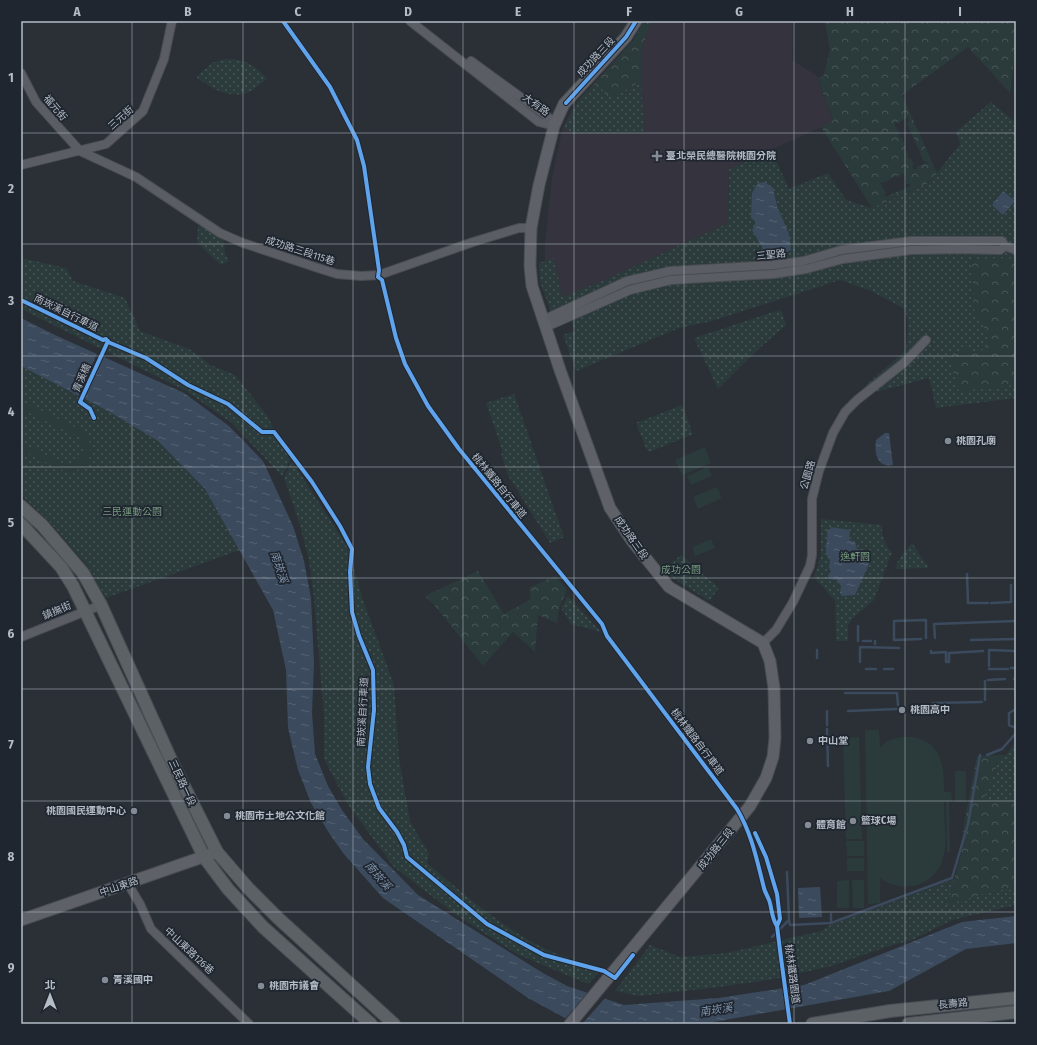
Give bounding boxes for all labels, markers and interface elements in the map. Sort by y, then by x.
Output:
text: A [72,4,81,19]
text: B [184,4,192,19]
text: C [295,4,302,19]
text: D [404,4,412,19]
text: E [515,4,521,19]
text: F [626,4,632,19]
text: G [735,4,743,19]
text: H [846,4,854,19]
text: I [958,4,962,19]
street label: 成功路三段 [575,35,617,79]
text: 1 [8,70,14,85]
street label: 大有路 [520,91,552,119]
street label: 福元街 [41,93,69,123]
street label: 三元街 [106,104,136,132]
marker: 臺北榮民總醫院桃園分院 [651,150,663,162]
place label: 臺北榮民總醫院桃園分院 [666,150,776,162]
text: 2 [7,181,14,196]
street label: 成功路三段115巷 [264,234,336,268]
street label: 三聖路 [755,247,787,263]
street label: 南崁溪自行車道 [32,292,100,334]
text: 3 [7,293,14,308]
street label: 青溪橋 [70,362,94,394]
text: 4 [8,404,15,419]
place label: 桃園孔廟 [956,435,996,447]
marker: 桃園孔廟 [943,436,953,446]
street label: 桃林鐵路自行車道 [469,451,529,521]
street label: 公園路 [798,459,818,491]
park label: 三民運動公園 [102,506,162,518]
street label: 成功路三段 [612,514,650,562]
text: 5 [8,515,14,530]
water label: 南崁溪 [268,549,291,587]
park label: 逸軒園 [840,551,870,563]
park label: 成功公園 [661,564,701,576]
street label: 鎮撫街 [41,600,73,622]
text: 6 [8,626,15,641]
street label: 南崁溪自行車道 [355,677,371,747]
place label: 桃園高中 [910,704,950,716]
marker: 桃園高中 [897,705,907,715]
street label: 桃林鐵路自行車道 [668,706,726,778]
place label: 中山堂 [818,735,848,747]
marker: 中山堂 [805,736,815,746]
text: 7 [8,737,14,752]
street label: 三民路一段 [166,758,198,808]
place label: 桃園國民運動中心 [46,805,126,817]
marker: 桃園國民運動中心 [129,806,139,816]
place label: 桃園市土地公文化館 [235,810,325,822]
marker: 桃園市土地公文化館 [222,811,232,821]
place label: 籃球C場 [861,815,896,827]
marker: 籃球C場 [848,816,858,826]
place label: 體育館 [816,819,846,831]
marker: 體育館 [803,820,813,830]
street label: 成功路三段 [696,826,736,872]
text: 8 [8,849,15,864]
water label: 南崁溪 [362,859,395,894]
street label: 中山東路 [98,875,140,899]
street label: 中山東路126巷 [162,925,216,977]
street label: 桃林鐵路園道 [782,943,802,1005]
text: 9 [8,960,15,975]
place label: 青溪國中 [113,974,153,986]
north arrow [30,975,70,1015]
marker: 青溪國中 [100,975,110,985]
text: 北 [45,979,56,992]
place label: 桃園市議會 [269,980,320,992]
marker: 桃園市議會 [256,981,266,991]
street label: 長壽路 [937,996,969,1012]
water label: 南崁溪 [699,1001,735,1019]

